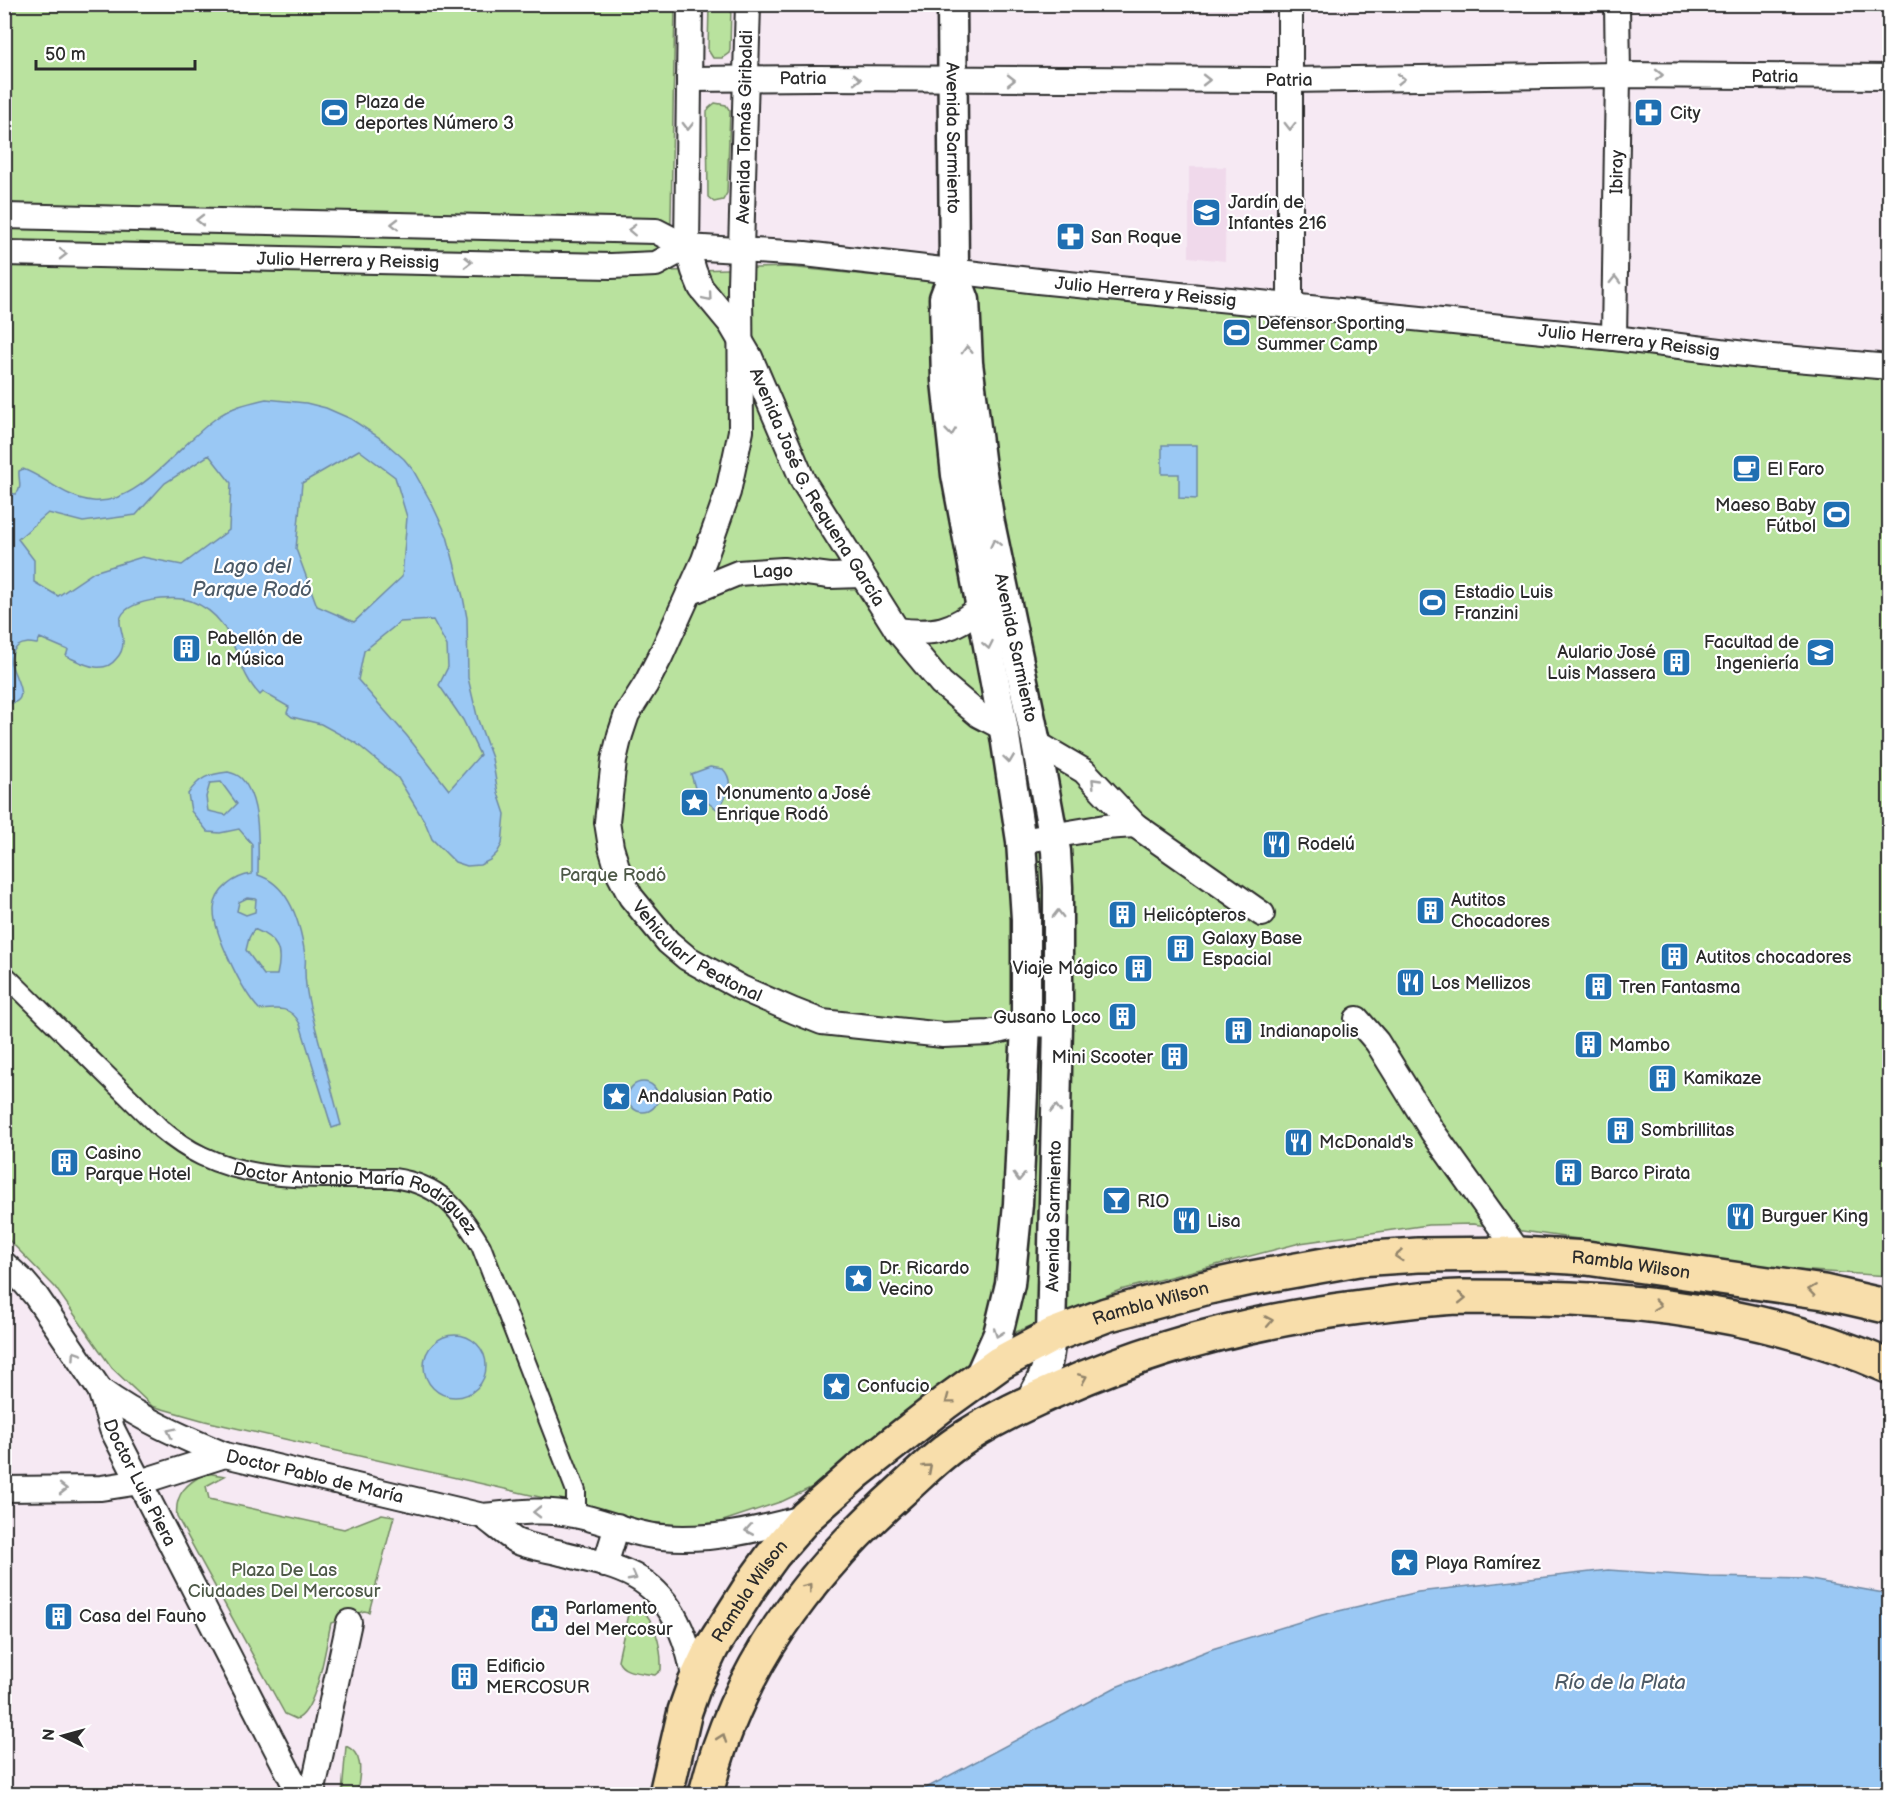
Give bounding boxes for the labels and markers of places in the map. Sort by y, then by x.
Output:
place label: Plaza de deportes Número 3 [355,92,514,134]
sports icon: Plaza de deportes Número 3 [318,96,350,128]
pharmacy icon: City [1633,97,1665,129]
place label: City [1670,103,1702,124]
place label: Jardín de Infantes 216 [1228,192,1327,234]
school or university icon: Jardín de Infantes 216 [1191,196,1223,228]
pharmacy icon: San Roque [1054,221,1086,253]
place label: San Roque [1091,227,1182,248]
place label: Defensor Sporting Summer Camp [1257,313,1405,355]
sports icon: Defensor Sporting Summer Camp [1220,317,1252,349]
cafe icon: El Faro [1730,453,1762,485]
place label: El Faro [1767,459,1824,480]
place label: Maeso Baby Fútbol [1715,495,1817,537]
sports icon: Maeso Baby Fútbol [1821,499,1853,531]
place label: Estadio Luis Franzini [1454,582,1553,624]
sports icon: Estadio Luis Franzini [1417,586,1449,618]
place label: Pabellón de la Música [207,628,303,670]
building icon: Pabellón de la Música [170,632,202,664]
place label: Facultad de Ingeniería [1704,632,1799,674]
school or university icon: Facultad de Ingeniería [1804,636,1836,668]
place label: Aulario José Luis Massera [1547,642,1656,684]
building icon: Aulario José Luis Massera [1661,646,1693,678]
place label: Monumento a José Enrique Rodó [716,783,871,825]
place icon: Monumento a José Enrique Rodó [679,787,711,819]
restaurant icon: Rodelú [1260,828,1292,860]
place label: Rodelú [1297,834,1355,855]
place label: Autitos Chocadores [1451,890,1550,932]
building icon: Autitos Chocadores [1414,894,1446,926]
building icon: Helicópteros [1106,899,1138,931]
place label: Helicópteros [1143,905,1246,926]
place label: Galaxy Base Espacial [1202,928,1303,970]
building icon: Galaxy Base Espacial [1165,932,1197,964]
building icon: Autitos chocadores [1659,941,1691,973]
place label: Autitos chocadores [1696,947,1851,968]
building icon: Viaje Mágico [1123,952,1155,984]
place label: Viaje Mágico [1013,958,1118,979]
restaurant icon: Los Mellizos [1394,967,1426,999]
building icon: Tren Fantasma [1582,971,1614,1003]
place label: Los Mellizos [1431,973,1531,994]
place label: Tren Fantasma [1619,977,1740,998]
building icon: Gusano Loco [1106,1001,1138,1033]
place label: Gusano Loco [993,1007,1101,1028]
building icon: Indianapolis [1223,1015,1255,1047]
place label: Indianapolis [1260,1021,1359,1042]
building icon: Mambo [1572,1029,1604,1061]
place label: Mambo [1609,1035,1670,1056]
building icon: Mini Scooter [1158,1041,1190,1073]
place label: Mini Scooter [1052,1047,1153,1068]
building icon: Kamikaze [1646,1062,1678,1094]
place label: Kamikaze [1683,1068,1762,1089]
place icon: Andalusian Patio [601,1080,633,1112]
place label: Andalusian Patio [638,1086,773,1107]
building icon: Sombrillitas [1604,1114,1636,1146]
place label: Sombrillitas [1641,1120,1734,1141]
restaurant icon: McDonald's [1282,1126,1314,1158]
place label: McDonald's [1319,1132,1414,1153]
place label: Casino Parque Hotel [85,1143,191,1185]
building icon: Casino Parque Hotel [48,1147,80,1179]
building icon: Barco Pirata [1553,1157,1585,1189]
place label: Barco Pirata [1590,1163,1690,1184]
bar icon: RIO [1100,1185,1132,1217]
place label: RIO [1137,1191,1169,1212]
restaurant icon: Burguer King [1724,1200,1756,1232]
restaurant icon: Lisa [1170,1205,1202,1237]
place label: Burguer King [1761,1206,1868,1227]
place label: Lisa [1207,1211,1241,1232]
place label: Dr. Ricardo Vecino [879,1258,969,1300]
place icon: Dr. Ricardo Vecino [842,1262,874,1294]
place icon: Confucio [820,1370,852,1402]
place label: Confucio [857,1376,930,1397]
place icon: Playa Ramírez [1388,1547,1420,1579]
place label: Playa Ramírez [1425,1553,1541,1574]
place label: Parlamento del Mercosur [565,1598,673,1640]
building icon: Casa del Fauno [42,1600,74,1632]
public building icon: Parlamento del Mercosur [528,1602,560,1634]
place label: Casa del Fauno [79,1606,207,1627]
place label: Edificio MERCOSUR [486,1656,590,1698]
building icon: Edificio MERCOSUR [449,1660,481,1692]

